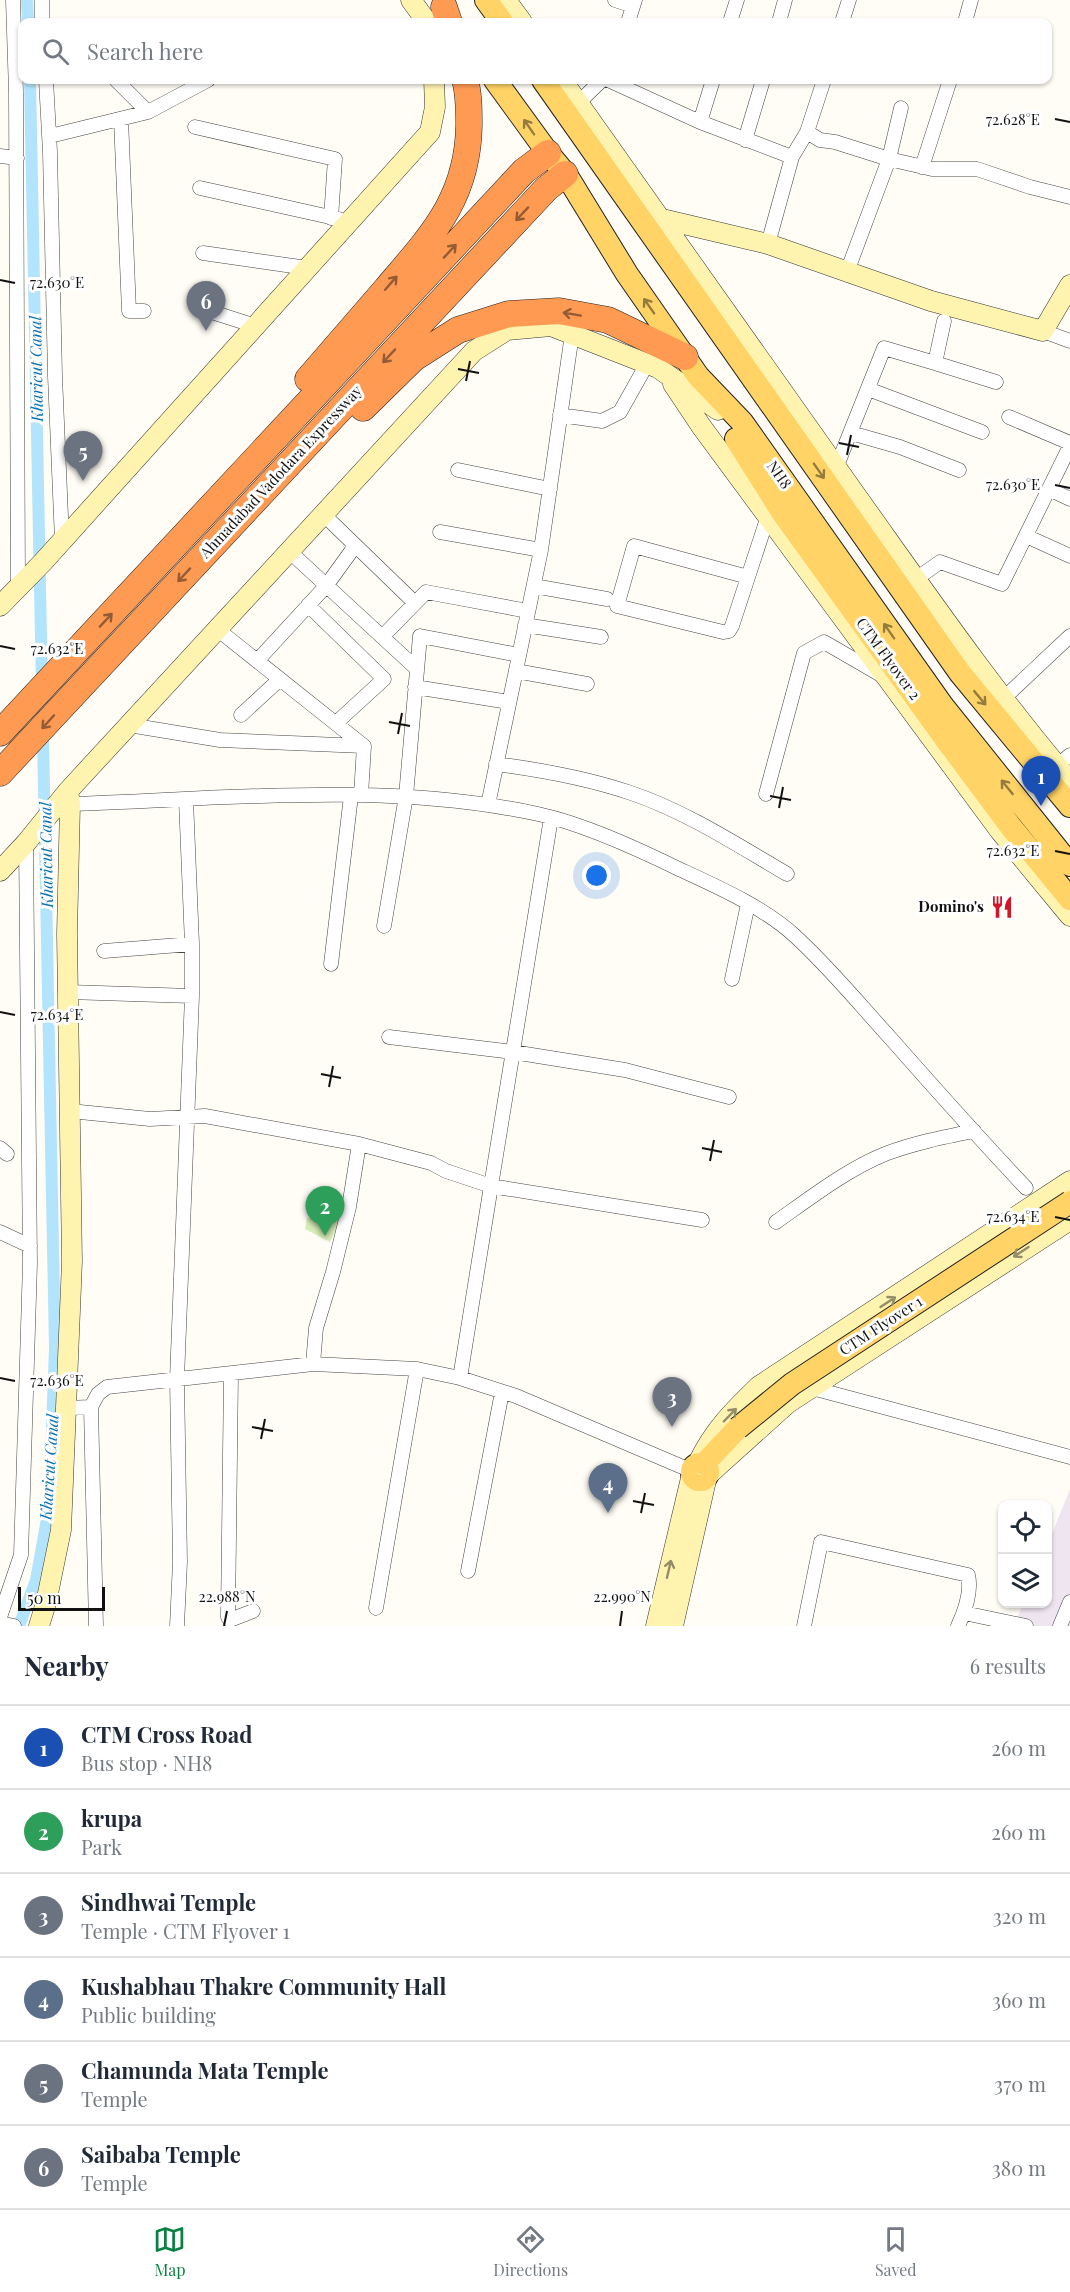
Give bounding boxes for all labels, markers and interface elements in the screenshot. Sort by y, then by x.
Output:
search box [18,18,1052,84]
icon: search [39,35,72,68]
text: Search here [87,36,203,66]
text: 72.628°E [986,109,1040,129]
one-way arrow [523,119,535,135]
one-way arrow [515,206,529,221]
one-way arrow [443,243,457,258]
text: 72.630°E [30,272,84,292]
one-way arrow [384,276,398,291]
pin: 6 [186,282,226,331]
one-way arrow [643,298,655,315]
one-way arrow [563,308,583,319]
water label: Kharicut Canal [24,315,47,423]
one-way arrow [382,348,396,363]
street label: Ahmadabad Vadodara Expressway [194,380,366,563]
pin: 5 [64,432,103,481]
street label: NH8 [763,457,797,493]
one-way arrow [813,462,825,479]
text: 72.630°E [986,474,1040,494]
one-way arrow [177,568,191,583]
one-way arrow [99,613,113,628]
street label: CTM Flyover 2 [852,613,925,703]
one-way arrow [883,624,895,640]
text: 72.632°E [31,638,83,658]
one-way arrow [974,690,987,706]
one-way arrow [41,715,55,730]
pin: 1 [1022,756,1060,806]
one-way arrow [1000,780,1014,795]
water label: Kharicut Canal [34,801,57,909]
text: 72.632°E [987,840,1039,860]
your location [582,861,611,890]
restaurant icon: Domino's [989,894,1015,920]
place label: Domino's [918,896,984,916]
text: 72.634°E [31,1004,83,1024]
pin: 2 [306,1186,344,1236]
text: 72.634°E [987,1206,1039,1226]
one-way arrow [1013,1246,1030,1258]
street label: CTM Flyover 1 [835,1291,926,1359]
one-way arrow [879,1295,896,1307]
text: 72.636°E [30,1370,84,1390]
pin: 3 [652,1378,692,1427]
one-way arrow [722,1407,737,1422]
water label: Kharicut Canal [34,1413,63,1522]
pin: 4 [588,1464,628,1513]
map controls [998,1500,1052,1608]
button: locate [998,1500,1052,1554]
button: layers [998,1554,1052,1608]
one-way arrow [664,1560,676,1579]
scale bar [18,1584,105,1612]
text: 22.988°N [199,1586,256,1606]
text: 22.990°N [593,1586,651,1606]
text: 50 m [27,1587,61,1608]
text: Nearby [24,1648,109,1683]
text: 6 results [970,1652,1046,1679]
text: CTM Cross Road [81,1719,252,1749]
text: 1 [40,1734,47,1761]
text: 260 m [991,1734,1046,1761]
text: Bus stop · NH8 [81,1749,213,1776]
text: krupa [81,1803,142,1833]
text: 2 [38,1818,49,1845]
text: 260 m [991,1818,1046,1845]
text: Park [81,1833,122,1860]
text: Sindhwai Temple [81,1887,256,1917]
text: 3 [39,1902,48,1929]
text: 320 m [993,1902,1046,1929]
text: Temple · CTM Flyover 1 [81,1917,290,1944]
text: Kushabhau Thakre Community Hall [81,1971,446,2001]
text: 4 [38,1986,49,2013]
text: 360 m [992,1986,1046,2013]
text: Public building [81,2001,216,2028]
text: Chamunda Mata Temple [81,2055,328,2085]
text: 5 [39,2070,48,2097]
text: 370 m [994,2070,1046,2097]
text: Temple [81,2085,148,2112]
text: Saibaba Temple [81,2139,241,2169]
text: 6 [38,2154,49,2181]
text: 380 m [992,2154,1046,2181]
text: Temple [81,2169,148,2196]
tab: Map [153,2223,186,2280]
tab: Directions [493,2223,568,2280]
tab: Saved [875,2223,917,2280]

